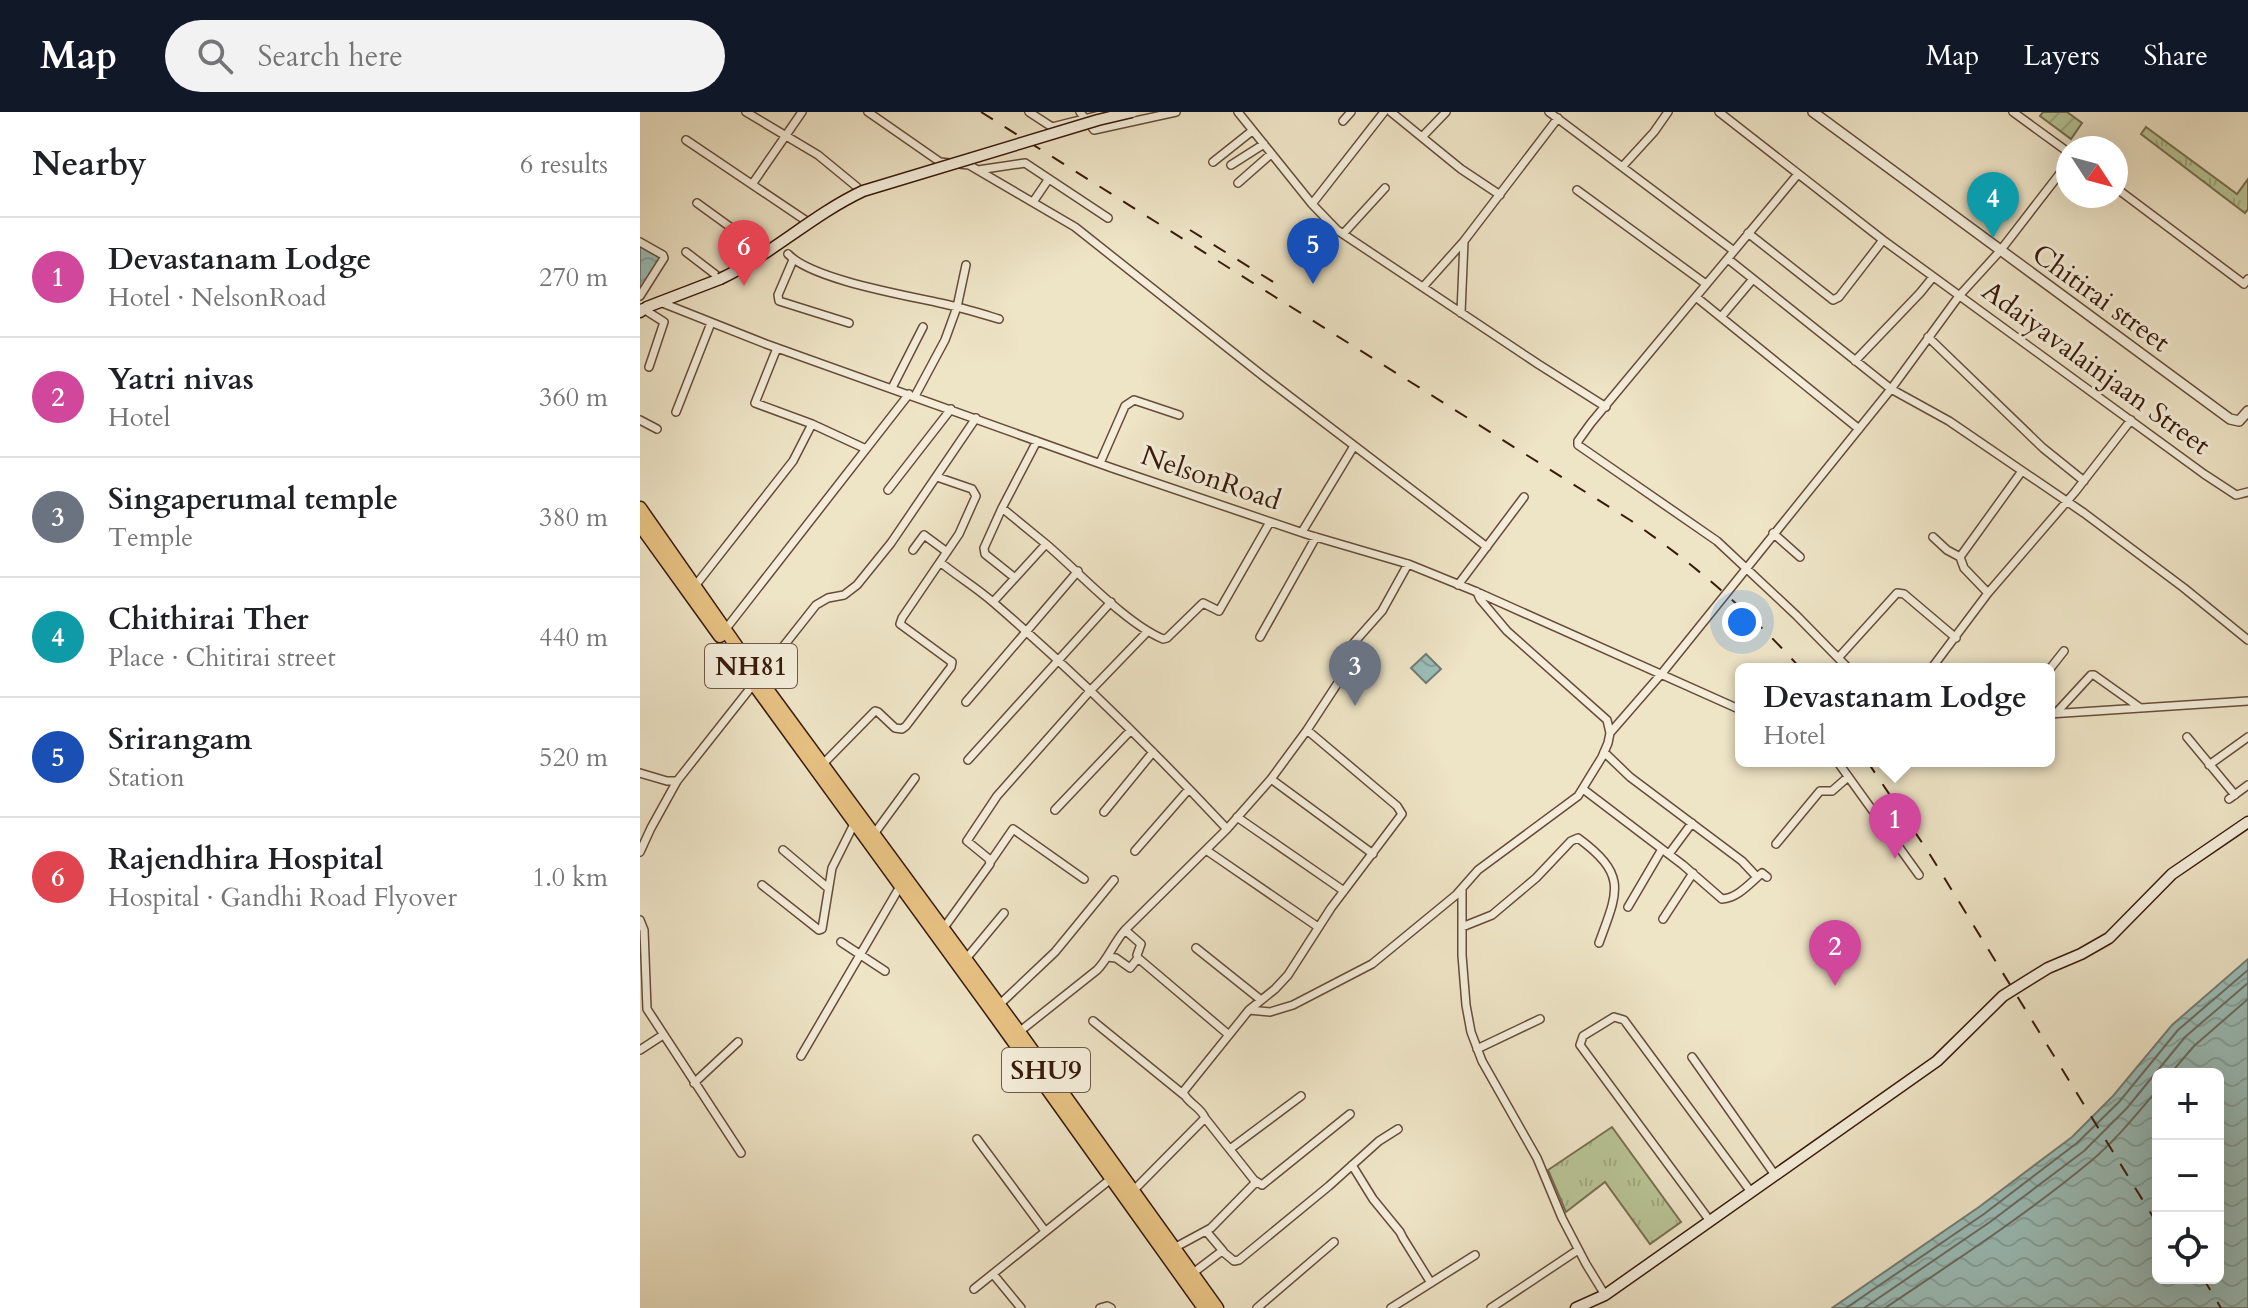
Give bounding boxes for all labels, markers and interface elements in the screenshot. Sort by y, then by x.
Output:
search box [165,20,725,92]
text: Map [40,30,117,82]
icon: search [193,34,237,78]
text: Search here [257,36,403,77]
text: Map [1926,37,1979,75]
text: Layers [2023,37,2100,75]
text: Share [2144,37,2208,75]
north arrow [2056,136,2128,208]
text: Nearby [32,141,147,187]
text: 6 results [520,147,608,182]
pin: 4 [1967,172,2019,238]
pin: 5 [1287,218,1339,284]
pin: 6 [718,220,770,286]
street label: Chitirai street [2024,235,2178,361]
text: Devastanam Lodge [108,239,371,280]
text: 1 [51,260,65,295]
text: 270 m [539,260,608,295]
street label: Adaiyavalainjaan Street [1974,272,2218,464]
text: Hotel · NelsonRoad [108,280,326,315]
text: Yatri nivas [108,359,254,400]
text: 2 [51,380,65,415]
text: 360 m [539,380,608,415]
text: Hotel [108,400,170,435]
street label: NelsonRoad [1136,436,1286,520]
text: Singaperumal temple [108,479,398,520]
text: 3 [51,500,65,535]
text: 380 m [539,500,608,535]
text: Temple [108,520,193,555]
text: Chithirai Ther [108,599,309,640]
your location [1722,602,1762,642]
text: 4 [51,620,65,655]
text: 440 m [539,620,608,655]
text: Place · Chitirai street [108,640,336,675]
pin: 3 [1329,640,1381,706]
road number: NH81 [705,644,797,688]
popup [1735,663,2055,767]
text: Devastanam Lodge [1763,677,2027,718]
text: Hotel [1763,718,1826,753]
text: Srirangam [108,719,252,760]
text: 5 [51,740,65,775]
text: 520 m [539,740,608,775]
text: Station [108,760,185,795]
pin: 1 [1869,793,1921,859]
text: Rajendhira Hospital [108,839,383,880]
text: 6 [51,860,65,895]
text: 1.0 km [532,860,608,895]
text: Hospital · Gandhi Road Flyover [108,880,457,915]
pin: 2 [1809,920,1861,986]
road number: SHU9 [1002,1048,1090,1092]
map controls [2152,1068,2224,1284]
button: + [2152,1068,2224,1140]
button: − [2152,1140,2224,1212]
button: locate [2152,1212,2224,1284]

